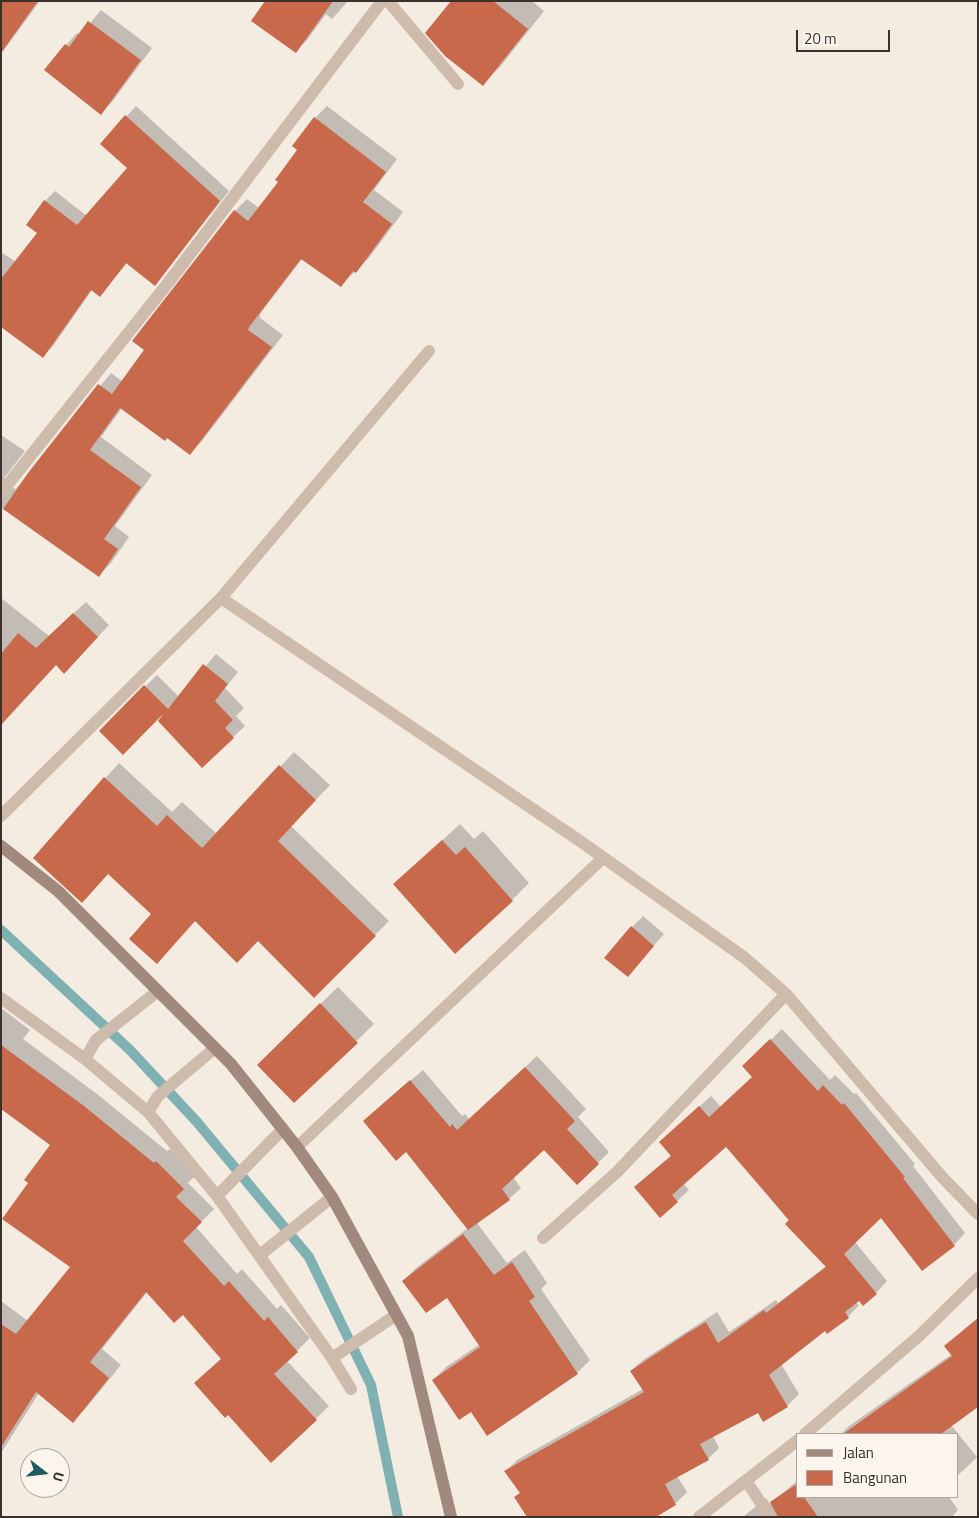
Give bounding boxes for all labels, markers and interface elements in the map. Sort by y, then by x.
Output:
scale bar [799,20,893,52]
text: 20 m [804,27,837,50]
legend [796,1433,959,1498]
text: Jalan [843,1441,874,1464]
north arrow [20,1448,70,1498]
text: Bangunan [843,1466,907,1489]
text: U [48,1470,70,1484]

